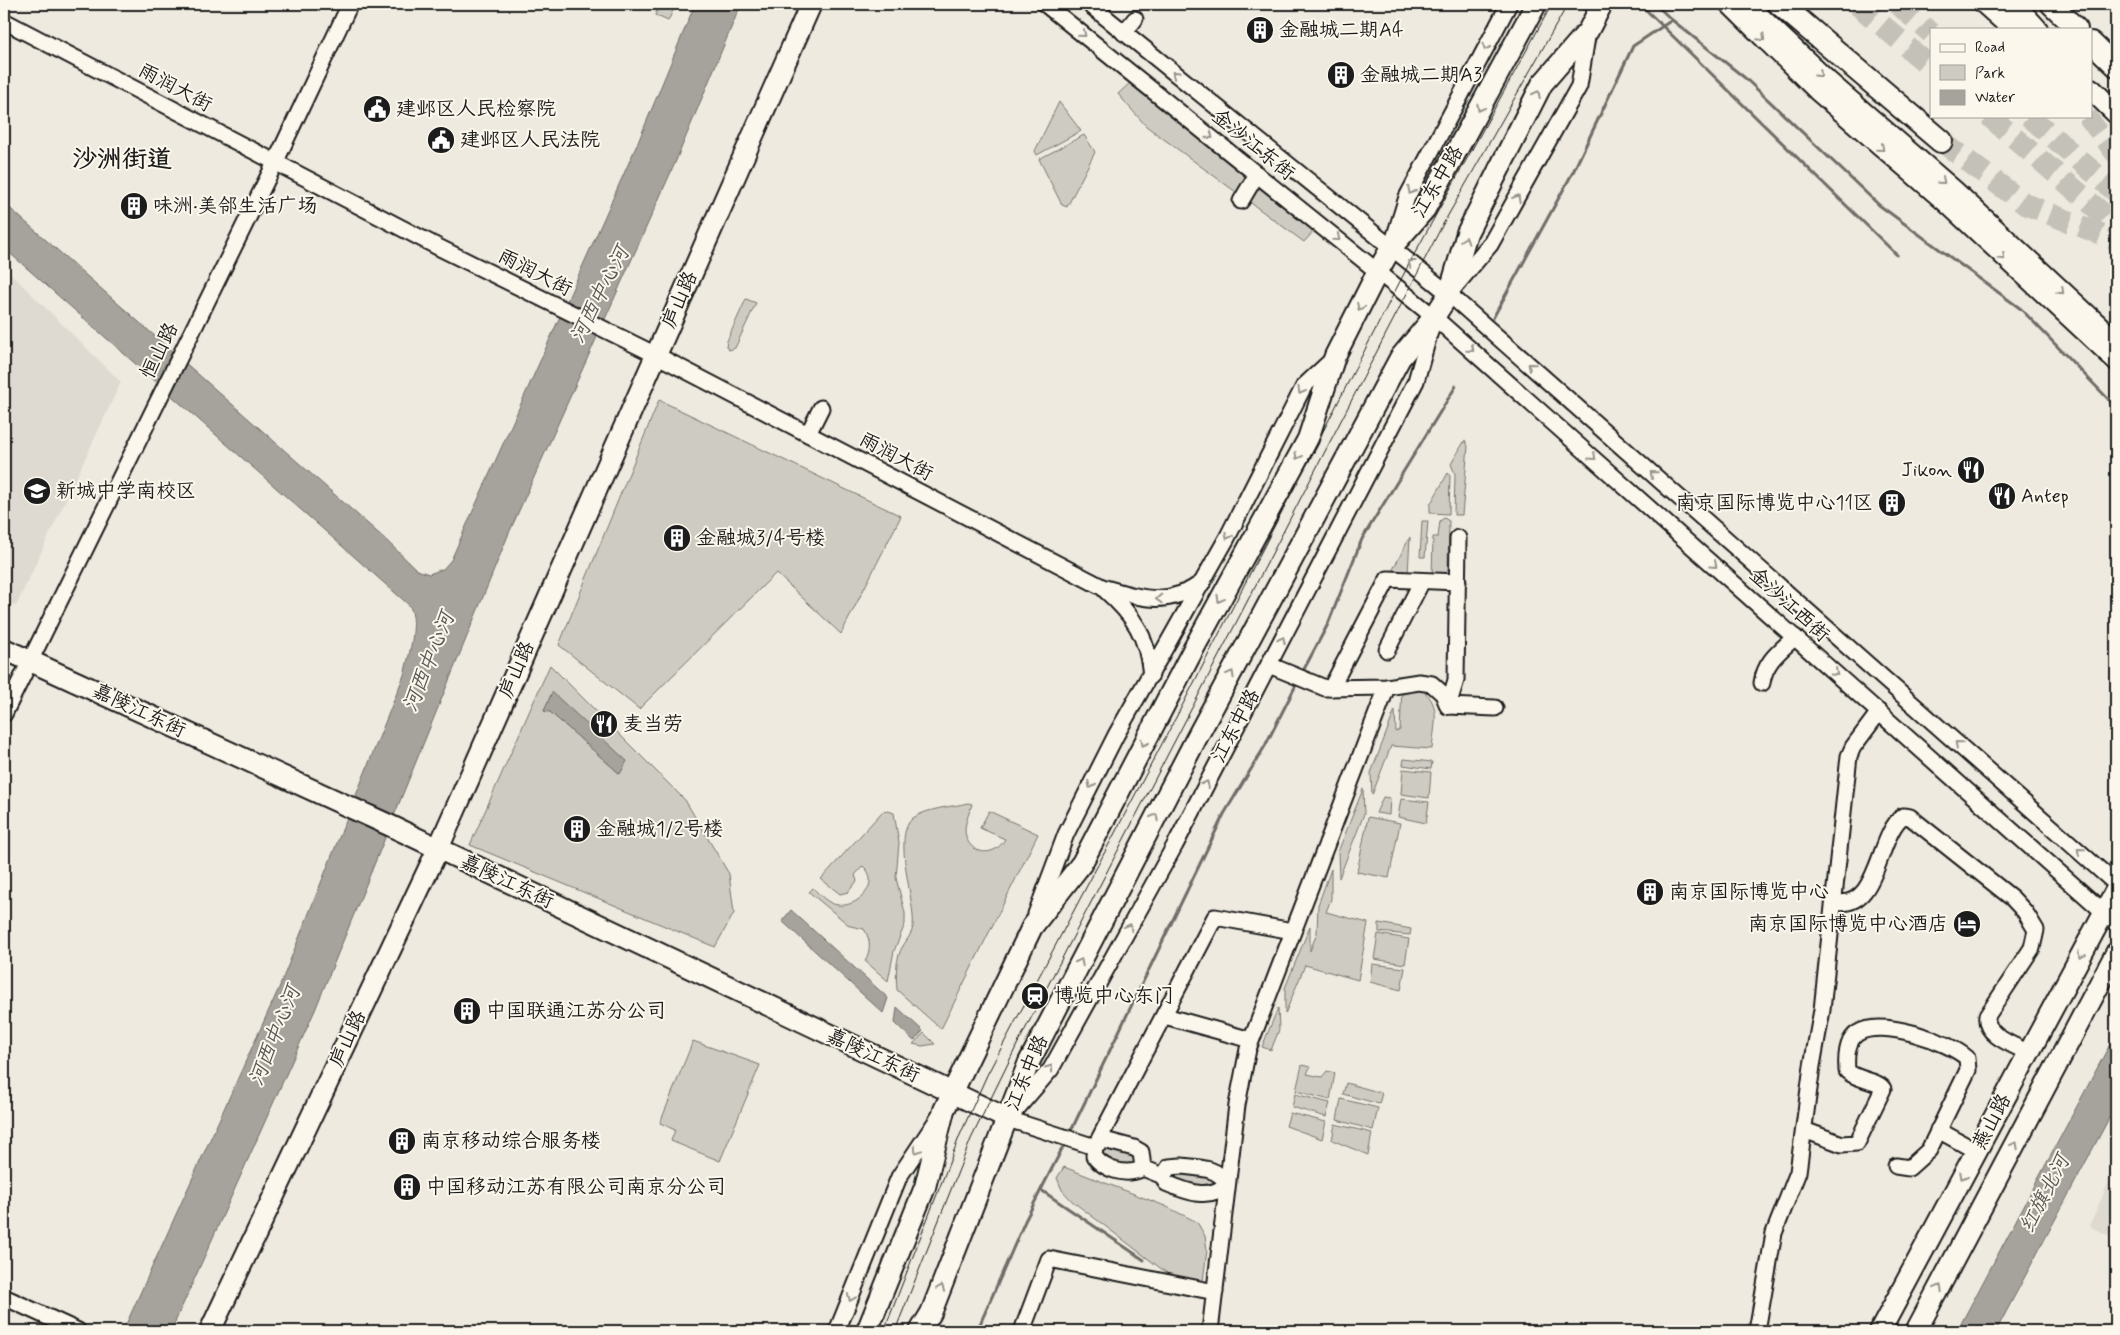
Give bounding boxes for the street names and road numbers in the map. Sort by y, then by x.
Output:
street label: 雨润大街 [133,57,217,119]
street label: 金沙江东街 [1206,103,1300,187]
street label: 江东中路 [1406,140,1471,223]
street label: 雨润大街 [493,243,577,303]
street label: 庐山路 [655,266,705,333]
street label: 恒山路 [135,317,186,384]
street label: 雨润大街 [854,426,938,488]
street label: 金沙江西街 [1743,562,1835,648]
street label: 庐山路 [492,636,542,703]
street label: 嘉陵江东街 [88,678,190,744]
street label: 江东中路 [1205,683,1267,768]
street label: 嘉陵江东街 [456,849,558,915]
street label: 庐山路 [323,1005,373,1072]
street label: 嘉陵江东街 [822,1023,924,1089]
street label: 江东中路 [999,1030,1055,1115]
street label: 燕山路 [1966,1088,2018,1155]

